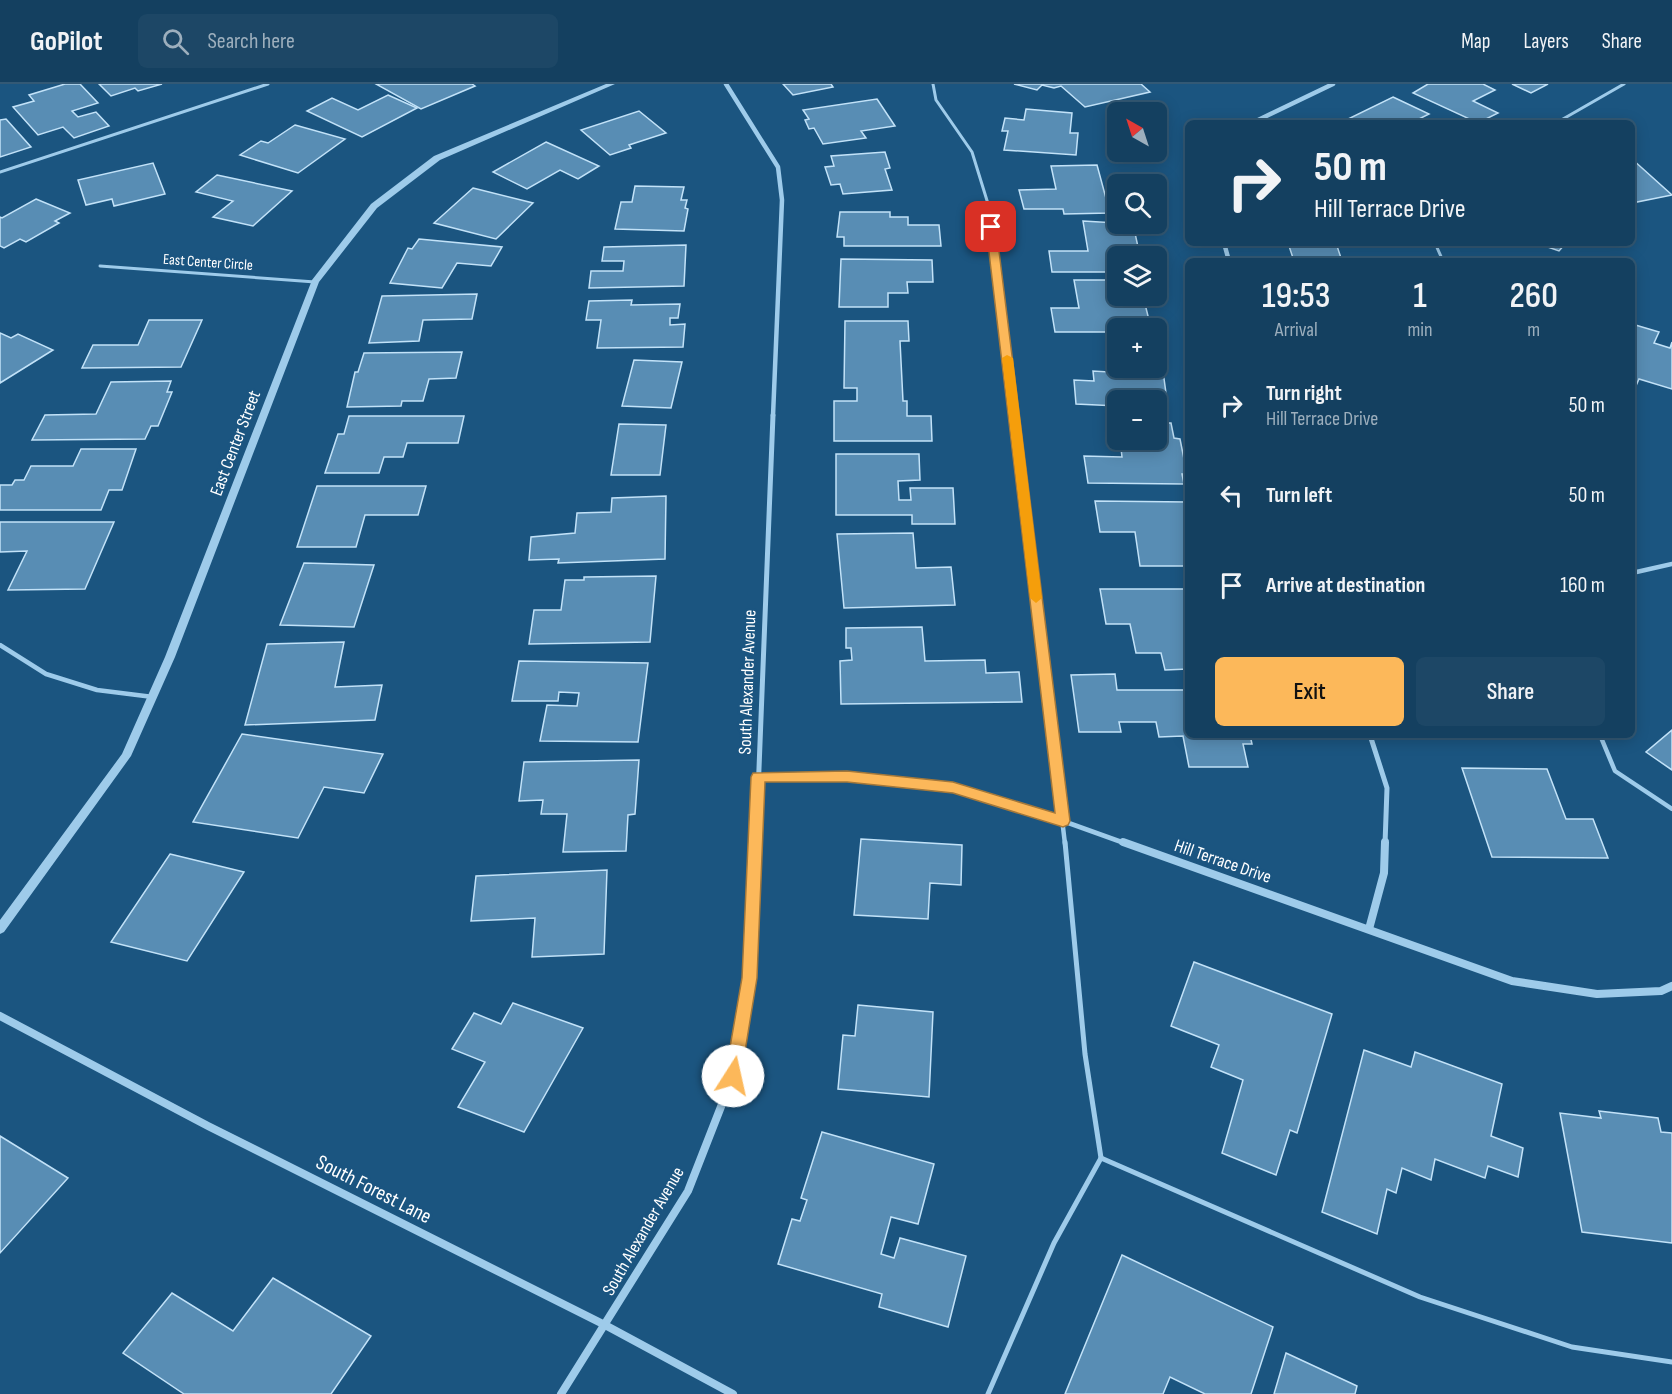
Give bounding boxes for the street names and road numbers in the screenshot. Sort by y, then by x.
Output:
street label: East Center Circle [162,250,253,275]
street label: East Center Street [206,387,265,499]
street label: South Alexander Avenue [734,609,761,755]
street label: Hill Terrace Drive [1172,835,1274,888]
street label: South Forest Lane [312,1150,436,1229]
street label: South Alexander Avenue [598,1163,689,1299]

